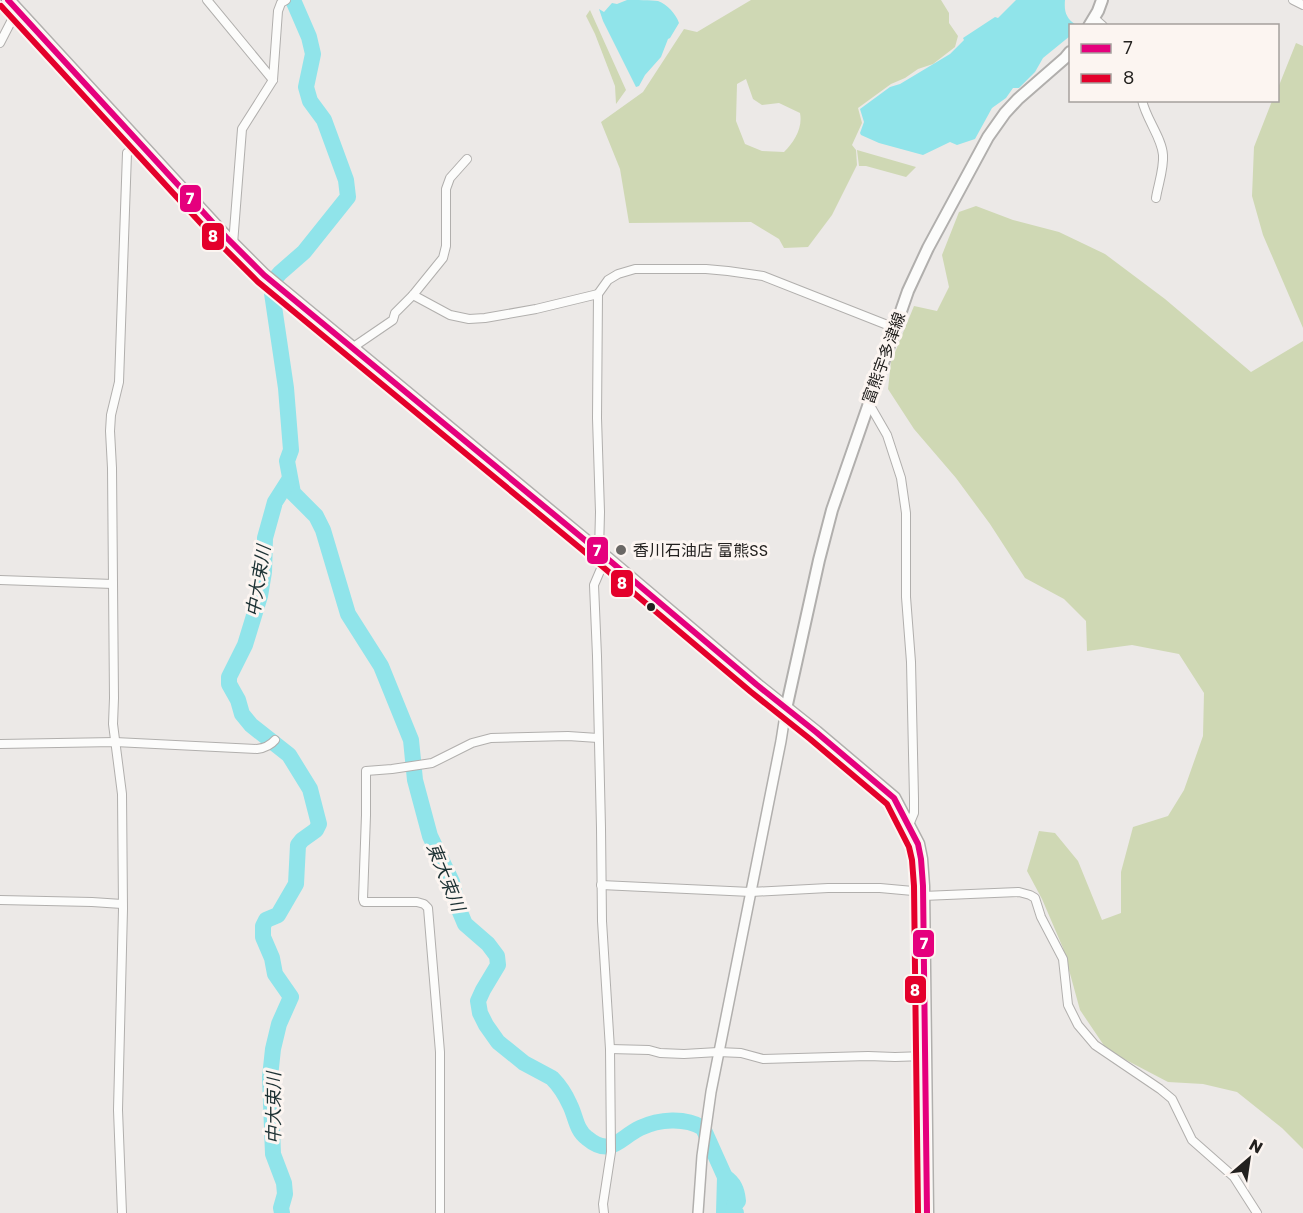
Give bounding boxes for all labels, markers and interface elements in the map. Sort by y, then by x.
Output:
legend [1069,24,1279,102]
text: 7 [1123,35,1133,60]
text: 8 [1123,65,1134,90]
line badge: 7 [179,184,202,213]
text: 7 [186,187,195,210]
line badge: 8 [201,222,225,251]
text: 8 [208,225,218,248]
street label: 富熊宇多津線 [857,309,911,407]
line badge: 7 [586,536,609,565]
text: 7 [593,539,602,562]
place label: 香川石油店 富熊SS [633,539,768,562]
water label: 中大束川 [240,542,276,619]
marker: 香川石油店 富熊SS [614,543,628,557]
line badge: 8 [610,569,634,598]
text: 8 [617,572,627,595]
unlabelled marker [645,601,657,613]
water label: 東大束川 [421,839,472,917]
line badge: 7 [912,929,935,958]
text: 7 [920,932,929,955]
line badge: 8 [904,975,927,1004]
text: 8 [910,979,920,1002]
water label: 中大束川 [261,1070,286,1144]
north arrow [1219,1129,1279,1189]
text: N [1245,1133,1267,1159]

